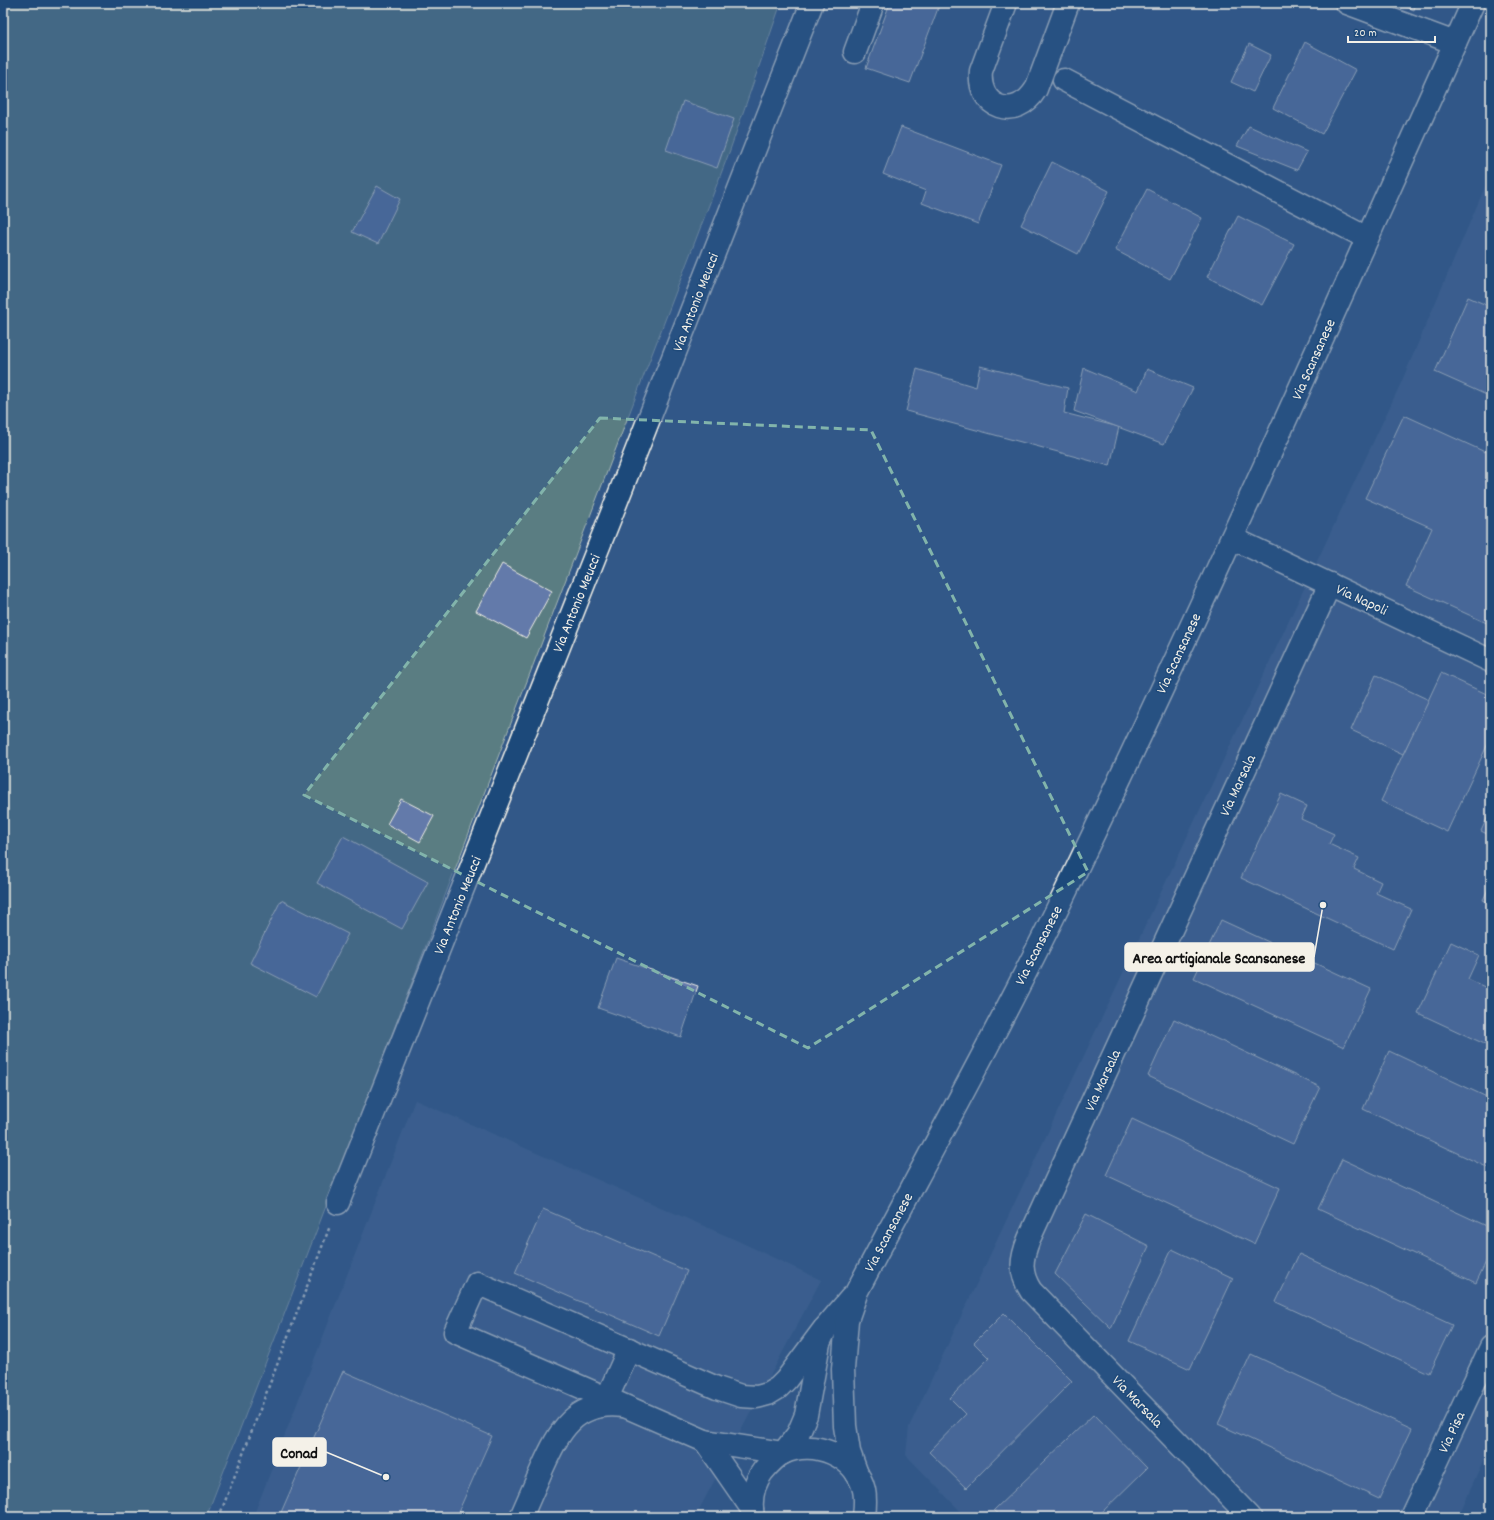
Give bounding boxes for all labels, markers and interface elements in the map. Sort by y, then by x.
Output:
scale bar [1348,18,1435,44]
text: 20 m [1354,25,1377,42]
street label: Via Antonio Meucci [668,250,726,355]
street label: Via Scansanese [1287,315,1343,404]
street label: Via Antonio Meucci [548,551,608,656]
street label: Via Napoli [1332,579,1391,622]
street label: Via Scansanese [1151,609,1208,698]
street label: Via Marsala [1215,751,1263,820]
street label: Via Antonio Meucci [429,853,489,958]
street label: Via Scansanese [1010,902,1069,990]
callout: Area artigianale Scansanese [1125,943,1314,971]
text: Area artigianale Scansanese [1133,948,1305,971]
street label: Via Marsala [1080,1046,1128,1115]
street label: Via Scansanese [860,1189,920,1276]
street label: Via Marsala [1106,1371,1168,1434]
street label: Via Pisa [1434,1408,1472,1457]
callout: Conad [273,1438,326,1466]
text: Conad [280,1443,318,1466]

